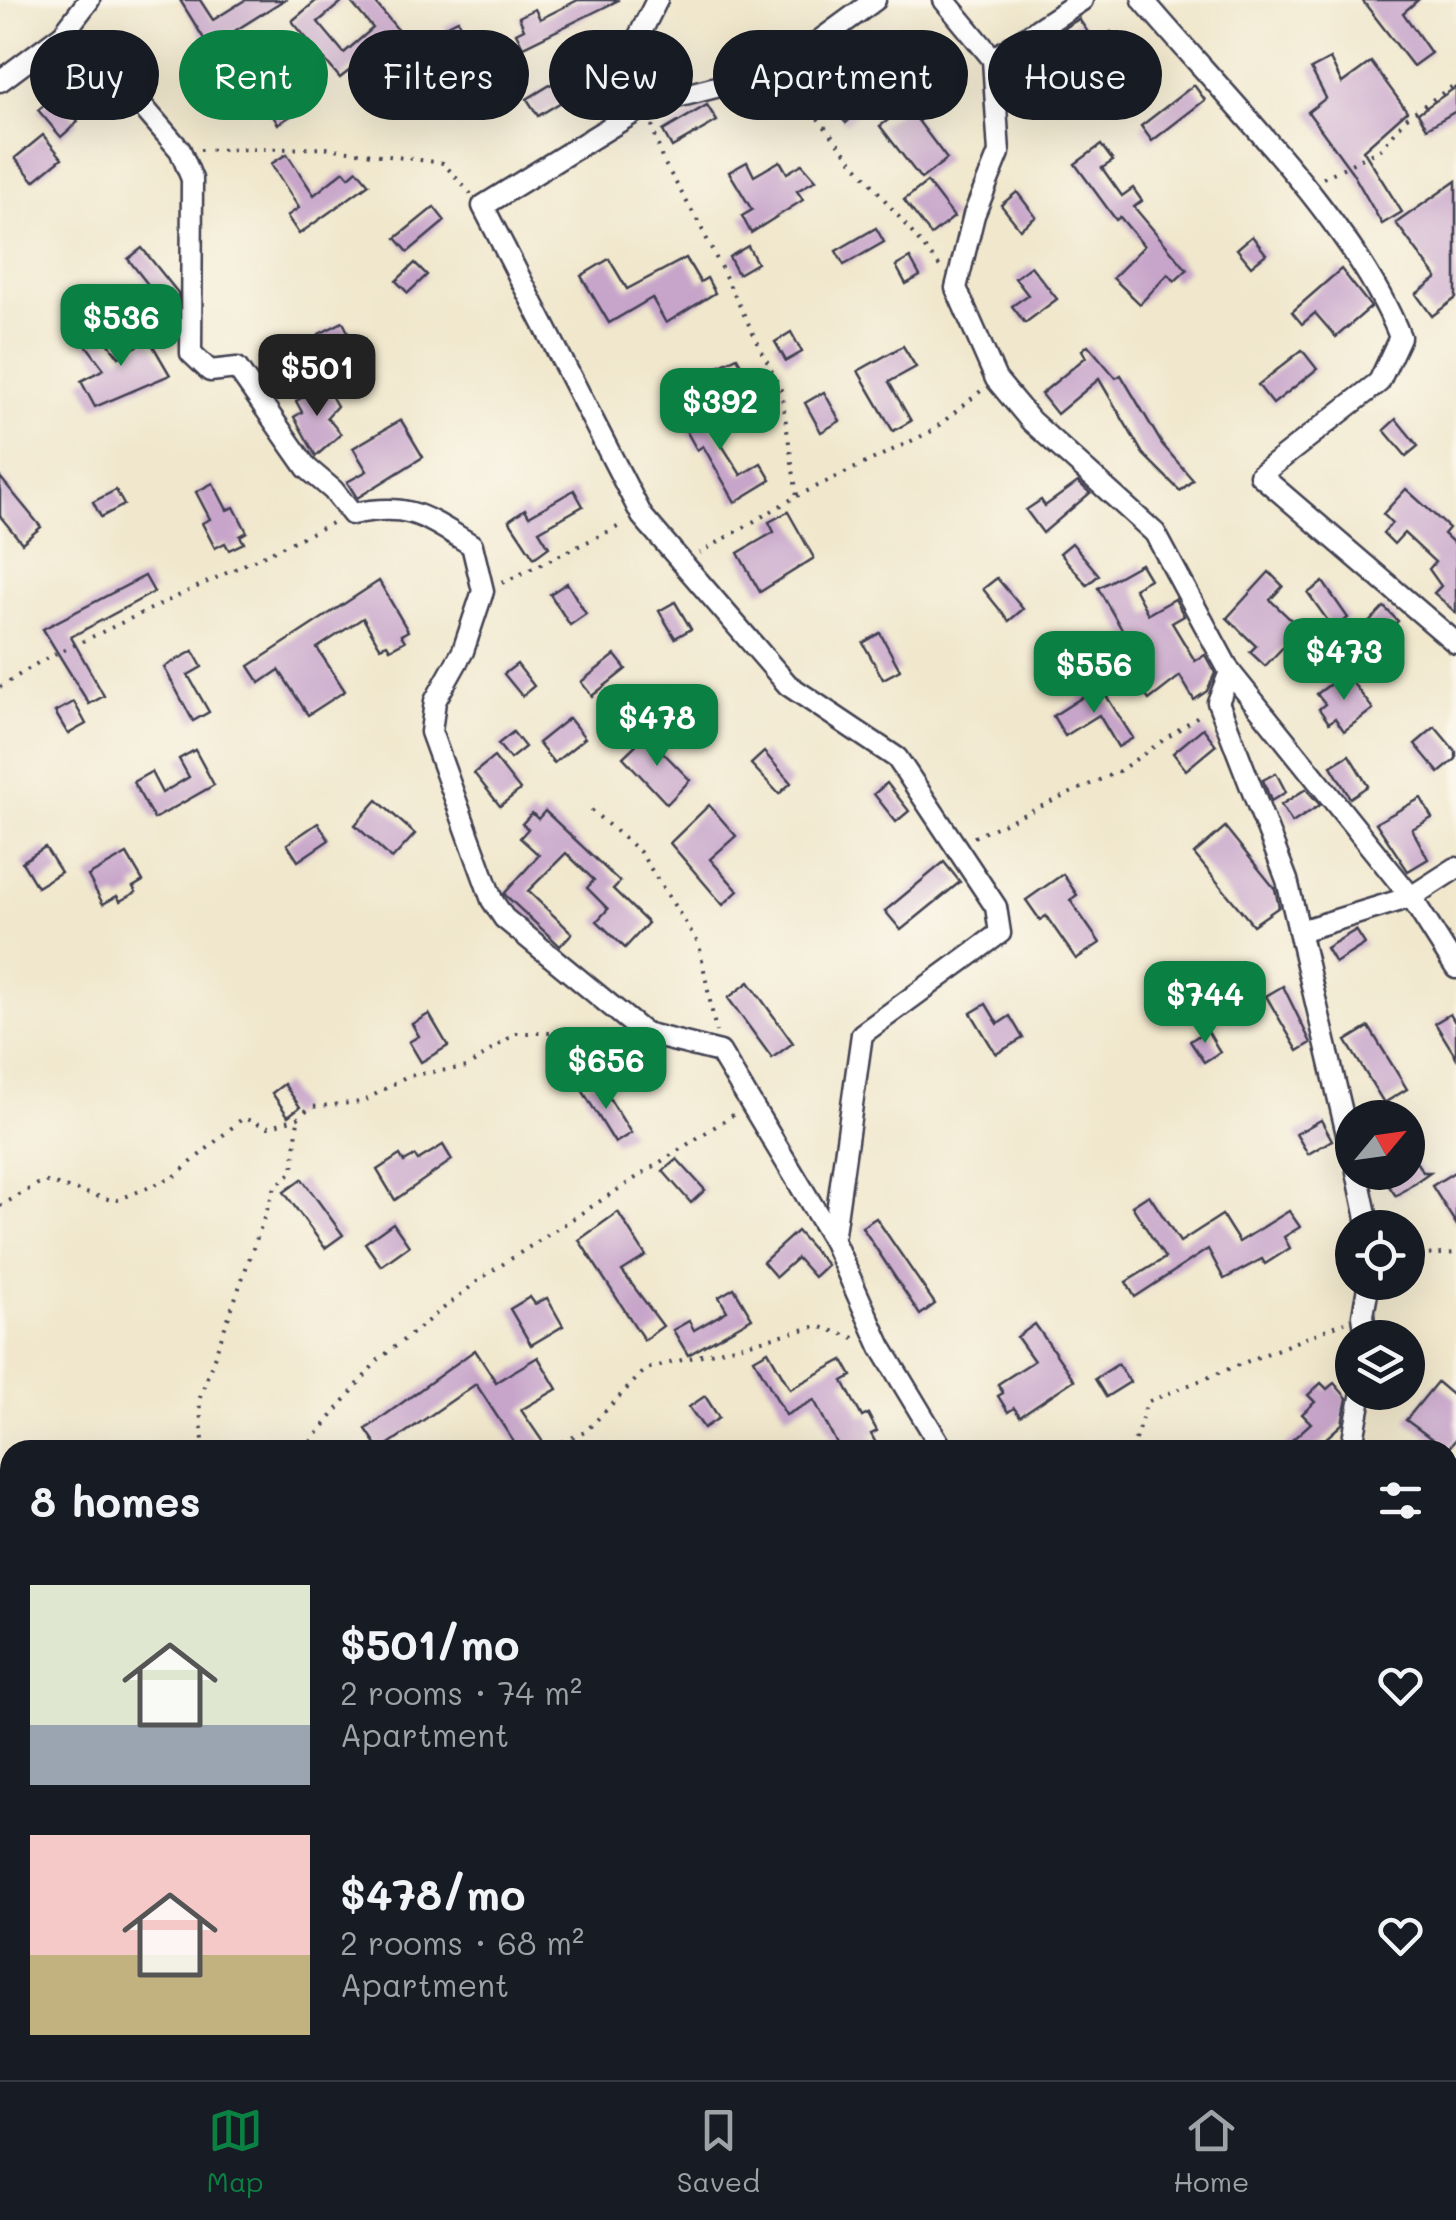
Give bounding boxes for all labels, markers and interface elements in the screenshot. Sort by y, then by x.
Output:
chip: Buy [30,30,159,120]
chip: Rent [179,30,328,120]
chip: Filters [348,30,529,120]
chip: New [549,30,693,120]
chip: Apartment [713,30,968,120]
chip: House [988,30,1162,120]
pin: $536 [62,284,180,369]
text: $536 [82,295,160,337]
pin: $501 [258,334,376,419]
text: $501 [280,345,354,387]
pin: $392 [661,368,779,453]
text: $392 [682,379,758,421]
pin: $473 [1285,618,1403,703]
text: $473 [1305,629,1383,671]
pin: $556 [1035,631,1153,716]
text: $556 [1056,642,1132,684]
pin: $478 [598,684,716,769]
text: $478 [618,695,696,737]
pin: $744 [1146,961,1264,1046]
text: $744 [1166,972,1244,1014]
pin: $656 [547,1027,665,1112]
text: $656 [567,1038,645,1080]
north arrow [1335,1100,1425,1190]
map controls [1335,1100,1425,1410]
button: locate [1335,1210,1425,1300]
button: layers [1335,1320,1425,1410]
text: 8 homes [30,1473,201,1528]
icon: filters [1373,1473,1428,1528]
text: $501/mo [340,1616,519,1671]
icon: home [110,1625,230,1745]
icon: heart [1373,1658,1428,1713]
text: 2 rooms · 74 m² [340,1671,582,1713]
text: Apartment [340,1713,509,1755]
text: $478/mo [340,1866,525,1921]
icon: home [110,1875,230,1995]
icon: heart [1373,1908,1428,1963]
text: 2 rooms · 68 m² [340,1921,584,1963]
text: Apartment [340,1963,509,2005]
tab: Map [207,2103,264,2199]
tab: Saved [677,2103,760,2199]
tab: Home [1173,2103,1249,2199]

